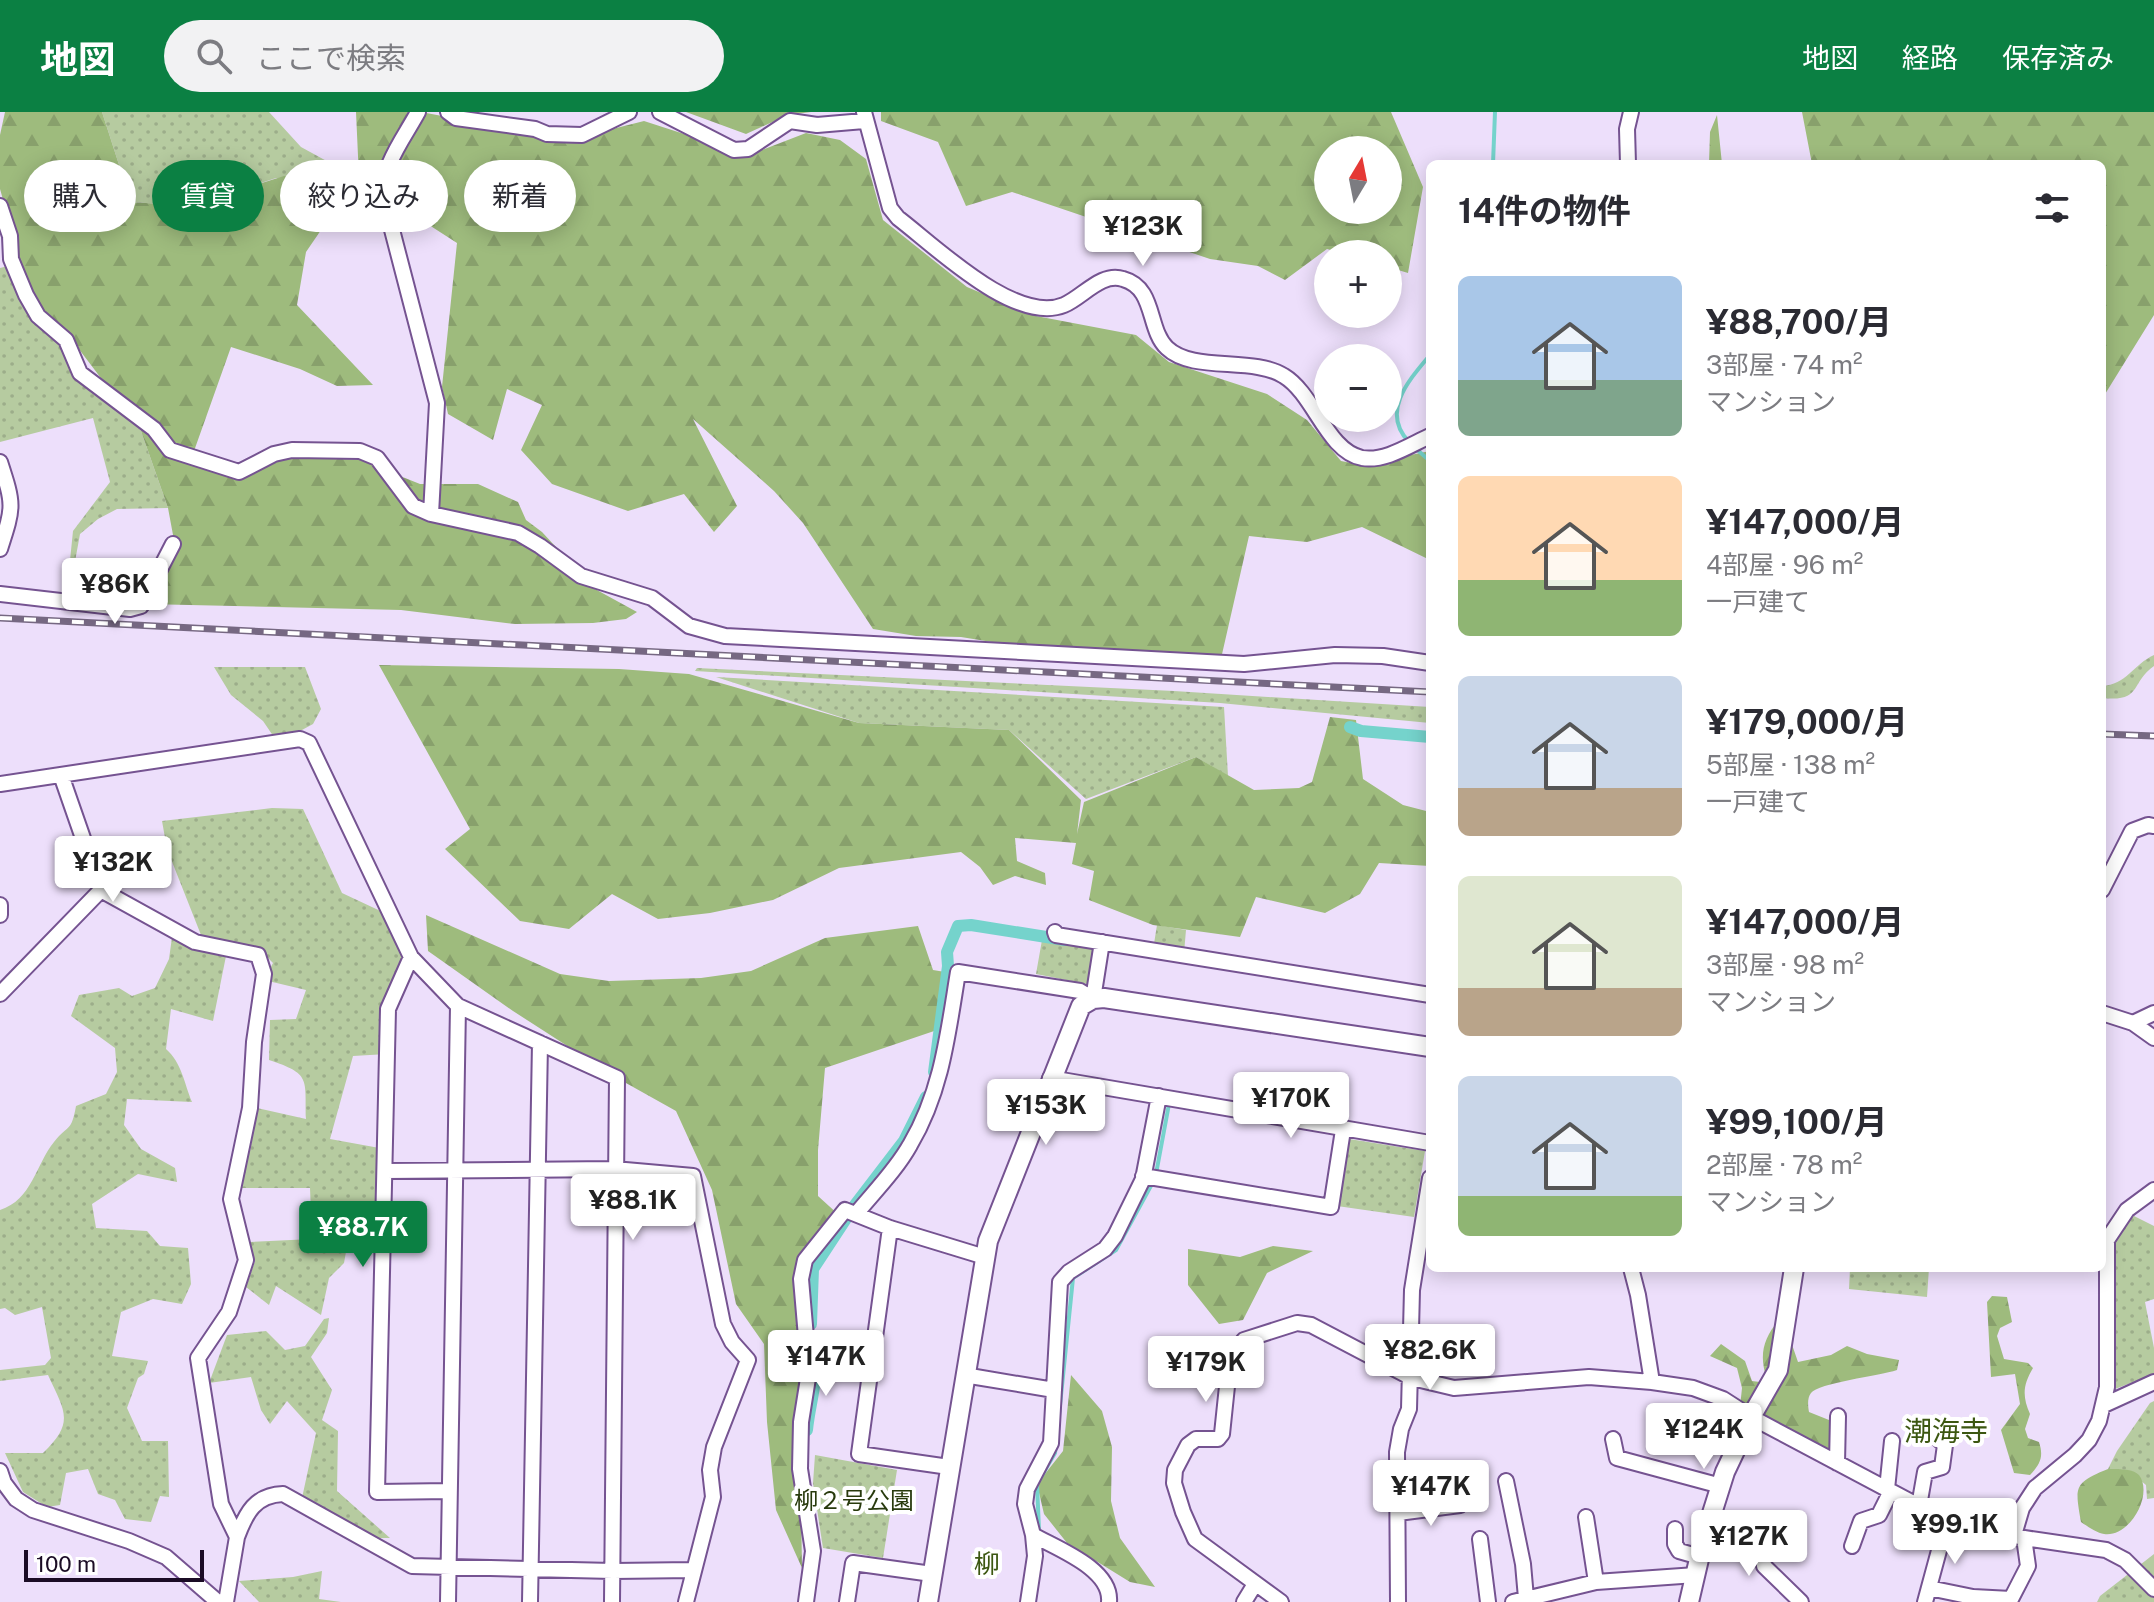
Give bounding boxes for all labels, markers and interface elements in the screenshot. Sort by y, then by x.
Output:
search box [164,20,724,92]
icon: search [192,34,236,78]
text: 地図 [40,37,116,82]
text: ここで検索 [256,40,406,76]
text: 地図 [1802,41,1858,74]
text: 経路 [1902,41,1958,74]
text: 保存済み [2002,41,2114,74]
north arrow [1314,136,1402,224]
map controls [1314,136,1402,432]
chip: 購入 [24,160,136,232]
chip: 賃貸 [152,160,264,232]
chip: 絞り込み [280,160,448,232]
chip: 新着 [464,160,576,232]
icon: filters [2030,186,2074,230]
text: 14件の物件 [1458,191,1631,231]
pin: ¥123K [1087,200,1199,268]
text: ¥123K [1103,210,1183,241]
button: + [1314,240,1402,328]
text: ¥88,700/月 [1706,302,1892,342]
icon: home [1522,308,1618,404]
button: − [1314,344,1402,432]
text: 3部屋 · 74 m² [1706,349,1862,380]
text: マンション [1706,386,1836,417]
text: ¥147,000/月 [1706,502,1905,542]
icon: home [1522,508,1618,604]
text: 4部屋 · 96 m² [1706,549,1863,580]
pin: ¥86K [68,558,162,626]
text: ¥86K [80,568,150,599]
text: 一戸建て [1706,586,1810,617]
text: ¥179,000/月 [1706,702,1908,742]
icon: home [1522,708,1618,804]
text: 5部屋 · 138 m² [1706,749,1875,780]
text: 一戸建て [1706,786,1810,817]
pin: ¥132K [57,836,169,904]
text: ¥132K [73,846,153,877]
text: ¥147,000/月 [1706,902,1905,942]
icon: home [1522,908,1618,1004]
text: 3部屋 · 98 m² [1706,949,1864,980]
text: マンション [1706,986,1836,1017]
pin: ¥170K [1235,1072,1347,1140]
pin: ¥153K [990,1079,1102,1147]
text: ¥170K [1251,1082,1331,1113]
text: ¥153K [1005,1089,1087,1120]
text: ¥99,100/月 [1706,1102,1888,1142]
icon: home [1522,1108,1618,1204]
text: 2部屋 · 78 m² [1706,1149,1862,1180]
pin: ¥88.1K [568,1174,698,1242]
text: ¥88.1K [589,1184,677,1215]
text: マンション [1706,1186,1836,1217]
pin: ¥88.7K [298,1201,428,1269]
text: ¥88.7K [317,1211,409,1242]
pin: ¥82.6K [1365,1324,1495,1392]
pin: ¥147K [770,1330,882,1398]
text: ¥82.6K [1383,1334,1477,1365]
pin: ¥179K [1150,1336,1262,1404]
text: ¥147K [786,1340,866,1371]
text: ¥179K [1166,1346,1246,1377]
pin: ¥124K [1648,1403,1760,1471]
text: ¥124K [1664,1413,1744,1444]
district label: 潮海寺 [1904,1414,1988,1447]
pin: ¥147K [1375,1460,1487,1528]
text: ¥147K [1391,1470,1471,1501]
park label: 柳２号公園 [794,1486,914,1514]
pin: ¥99.1K [1890,1498,2020,1566]
text: ¥99.1K [1911,1508,1999,1539]
pin: ¥127K [1693,1510,1805,1578]
text: ¥127K [1709,1520,1789,1551]
scale bar [24,1546,204,1582]
district label: 柳 [974,1548,1000,1579]
text: 100 m [36,1551,96,1577]

